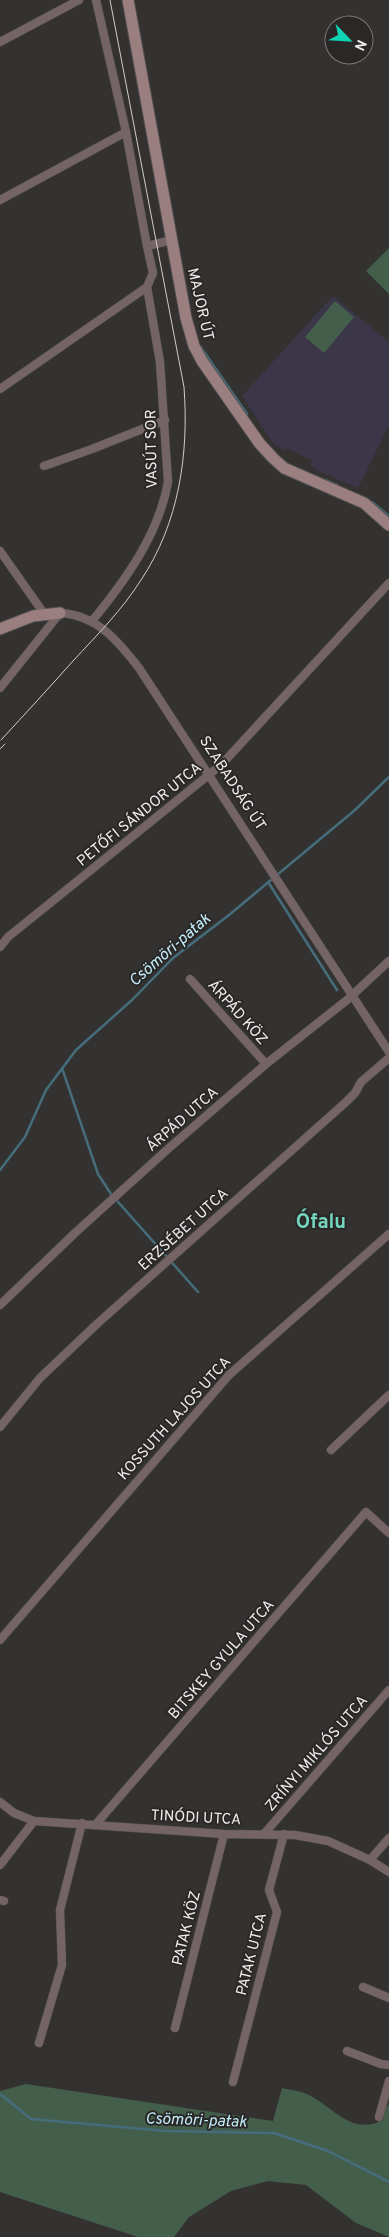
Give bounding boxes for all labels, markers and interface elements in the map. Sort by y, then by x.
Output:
north arrow [324,15,374,65]
text: N [350,37,369,53]
street label: MAJOR ÚT [182,266,219,342]
street label: VASÚT SOR [140,409,163,489]
street label: SZABADSÁG ÚT [194,732,271,835]
street label: PETŐFI SÁNDOR UTCA [72,757,206,871]
water label: Csömöri-patak [125,909,216,991]
street label: ÁRPÁD KÖZ [203,976,272,1049]
street label: ÁRPÁD UTCA [142,1083,223,1157]
street label: ERZSÉBET UTCA [134,1184,233,1276]
district label: Ófalu [296,1208,346,1236]
street label: KOSSUTH LAJOS UTCA [115,1353,236,1485]
street label: BITSKEY GYULA UTCA [165,1596,279,1724]
street label: ZRÍNYI MIKLÓS UTCA [260,1691,373,1816]
street label: TINÓDI UTCA [150,1805,242,1830]
street label: PATAK KÖZ [168,1889,206,1968]
street label: PATAK UTCA [233,1911,272,1998]
water label: Csömöri-patak [145,2109,248,2133]

